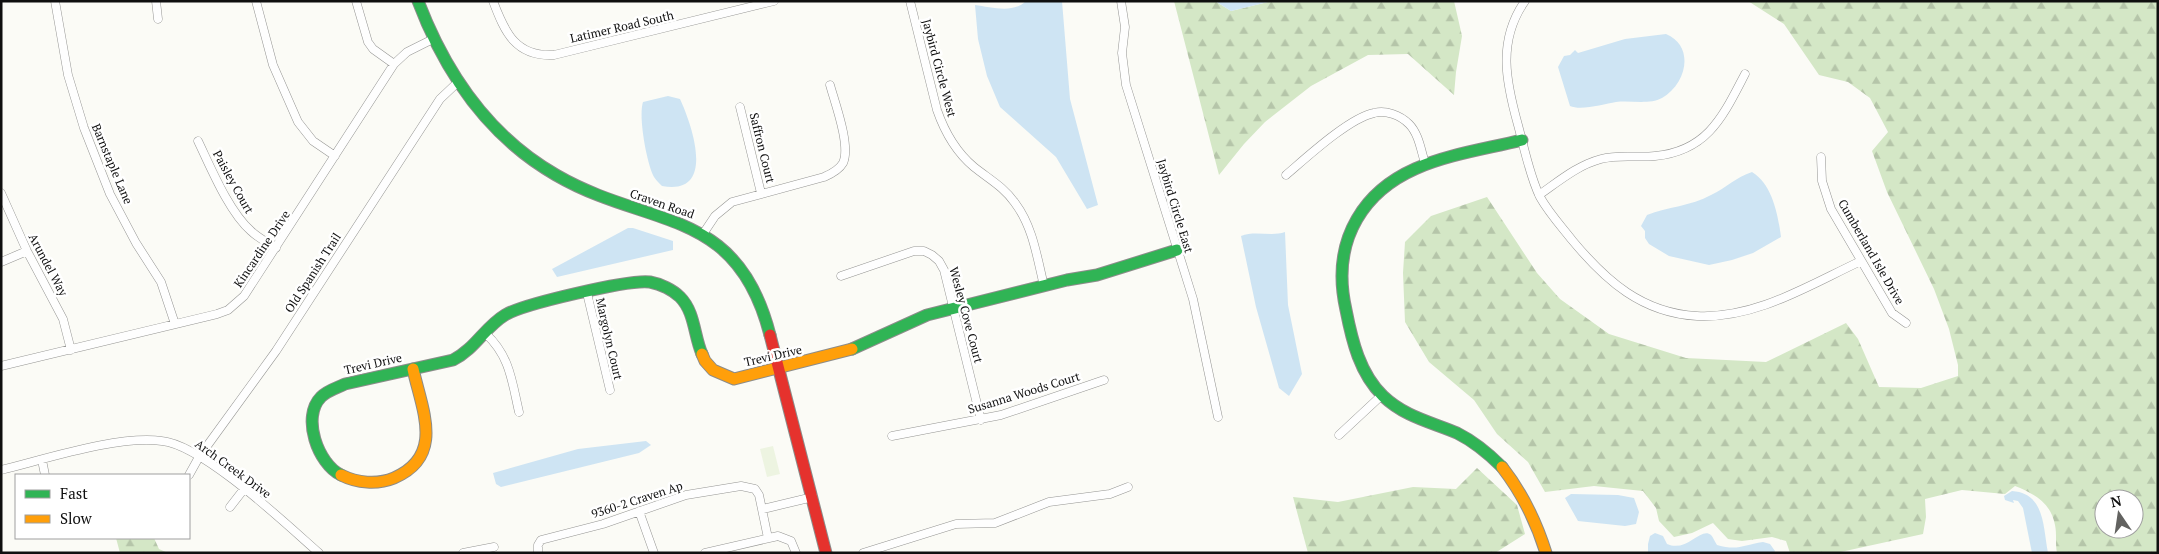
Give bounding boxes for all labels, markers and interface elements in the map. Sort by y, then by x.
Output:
street label: Latimer Road South [569,7,675,46]
street label: Jaybird Circle West [919,17,960,119]
street label: Saffron Court [746,111,779,185]
street label: Barnstaple Lane [89,121,136,206]
street label: Paisley Court [210,147,257,217]
street label: Jaybird Circle East [1154,157,1197,255]
street label: Craven Road [628,186,697,222]
street label: Cumberland Isle Drive [1835,196,1908,307]
street label: Kincardine Drive [230,207,293,290]
street label: Old Spanish Trail [281,230,344,315]
street label: Arundel Way [26,231,72,299]
street label: Wesley Cove Court [946,265,987,365]
street label: Margolyn Court [593,296,626,382]
street label: Trevi Drive [743,342,803,369]
street label: Trevi Drive [343,350,403,377]
street label: Susanna Woods Court [966,368,1082,417]
street label: Arch Creek Drive [192,436,274,501]
legend [15,474,190,539]
street label: 9360-2 Craven Ap [589,478,685,521]
text: Fast [60,483,88,503]
north arrow [2094,489,2144,539]
text: N [2109,490,2124,511]
text: Slow [60,508,93,528]

